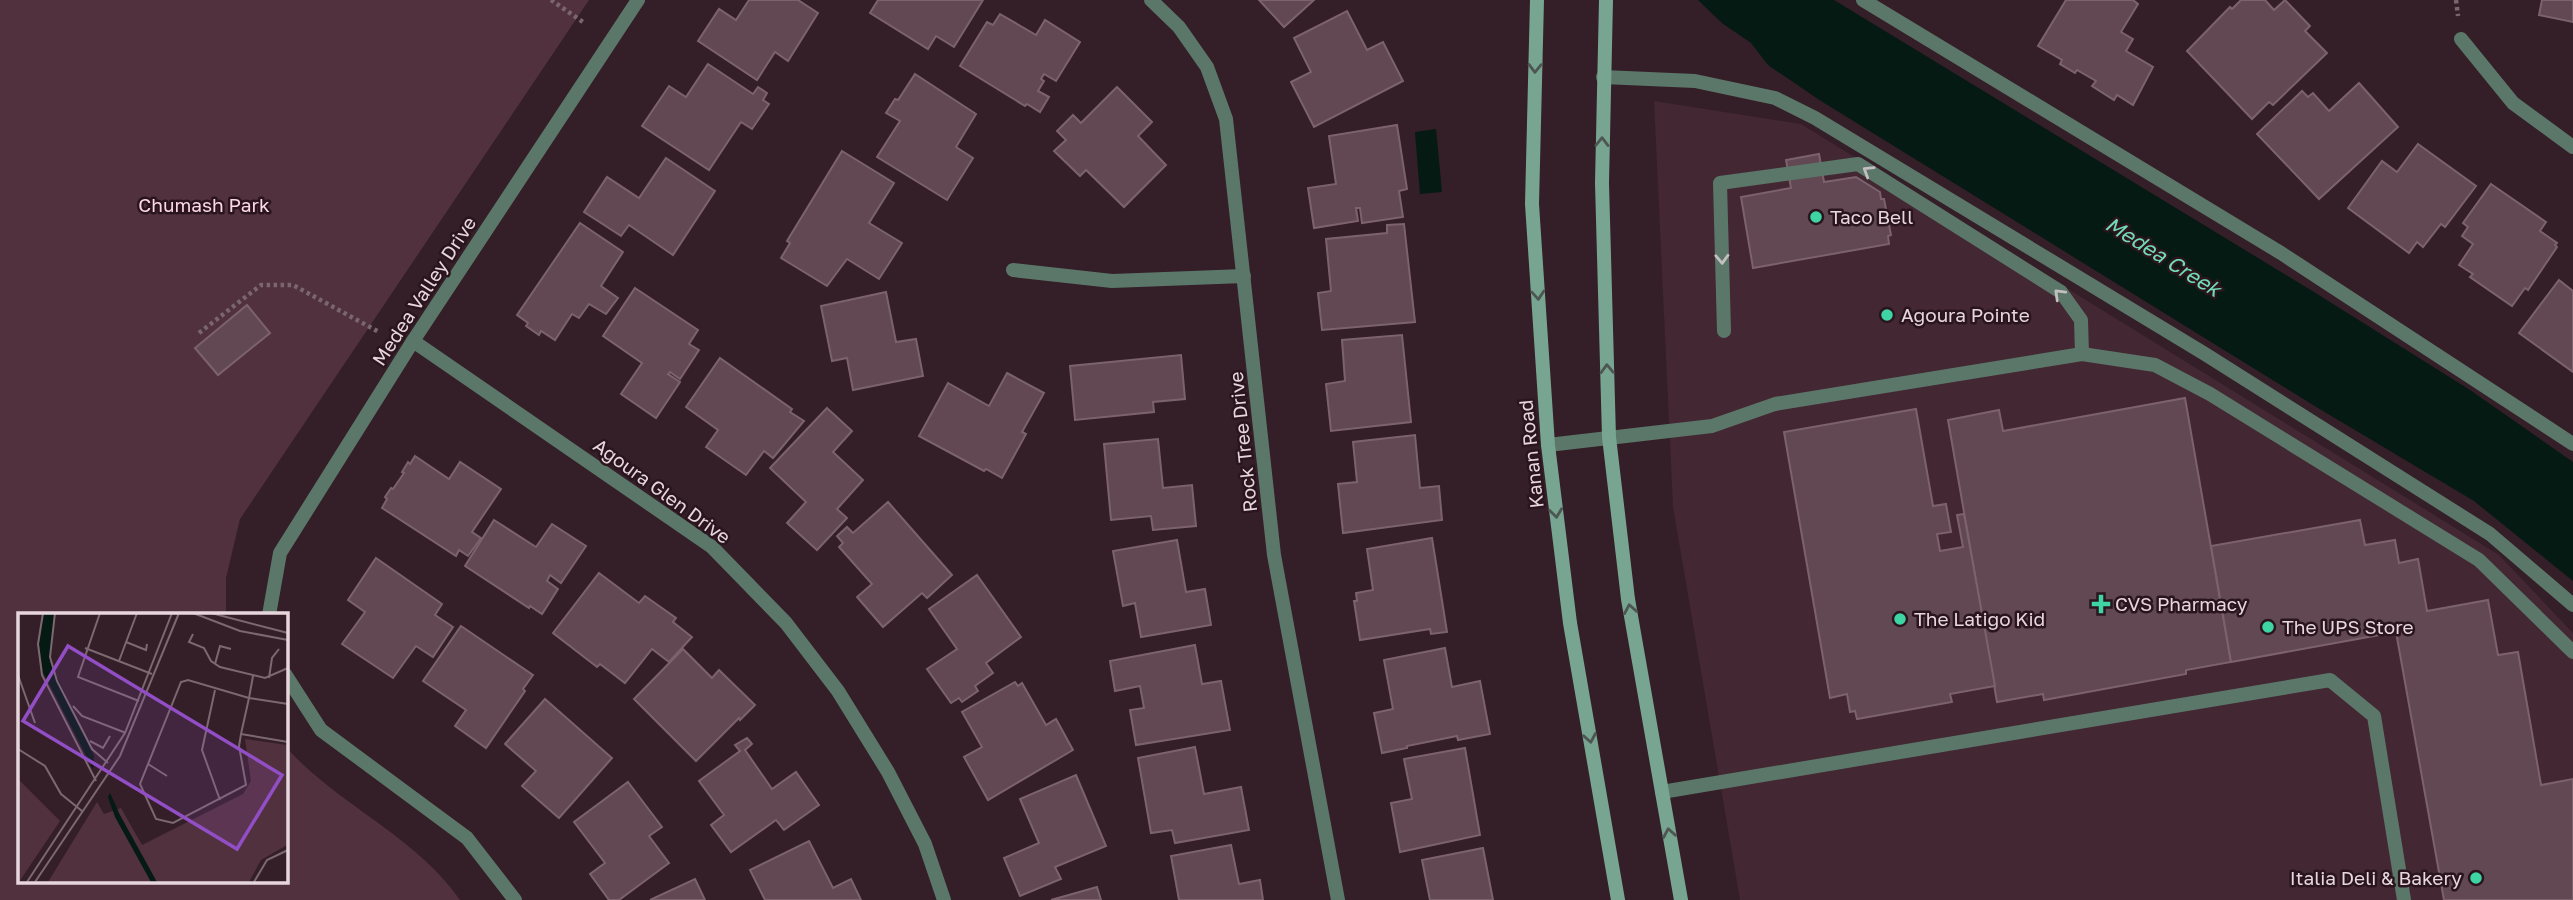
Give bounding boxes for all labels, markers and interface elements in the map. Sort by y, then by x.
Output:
one-way arrow [1528,63,1543,74]
one-way arrow [1595,136,1610,147]
one-way arrow [1863,166,1876,179]
park label: Chumash Park [138,193,270,216]
place label: Taco Bell [1830,205,1913,228]
marker: Taco Bell [1808,209,1824,225]
water label: Medea Creek [2101,210,2228,303]
street label: Medea Valley Drive [367,212,480,370]
one-way arrow [1714,253,1729,264]
one-way arrow [2055,289,2068,302]
one-way arrow [1530,290,1545,301]
place label: Agoura Pointe [1901,303,2030,326]
marker: Agoura Pointe [1879,307,1895,323]
one-way arrow [1600,363,1615,374]
street label: Rock Tree Drive [1224,371,1261,513]
street label: Kanan Road [1513,399,1548,509]
street label: Agoura Glen Drive [589,433,735,548]
one-way arrow [1549,507,1564,518]
place label: CVS Pharmacy [2115,592,2248,615]
marker: CVS Pharmacy [2093,596,2109,612]
one-way arrow [1623,603,1638,615]
place label: The Latigo Kid [1914,607,2045,630]
marker: The Latigo Kid [1892,611,1908,627]
inset map [18,613,287,883]
place label: The UPS Store [2282,615,2413,638]
marker: The UPS Store [2260,619,2276,635]
one-way arrow [1582,732,1597,743]
one-way arrow [1662,827,1677,839]
place label: Italia Deli & Bakery [2290,866,2462,889]
marker: Italia Deli & Bakery [2468,870,2484,886]

